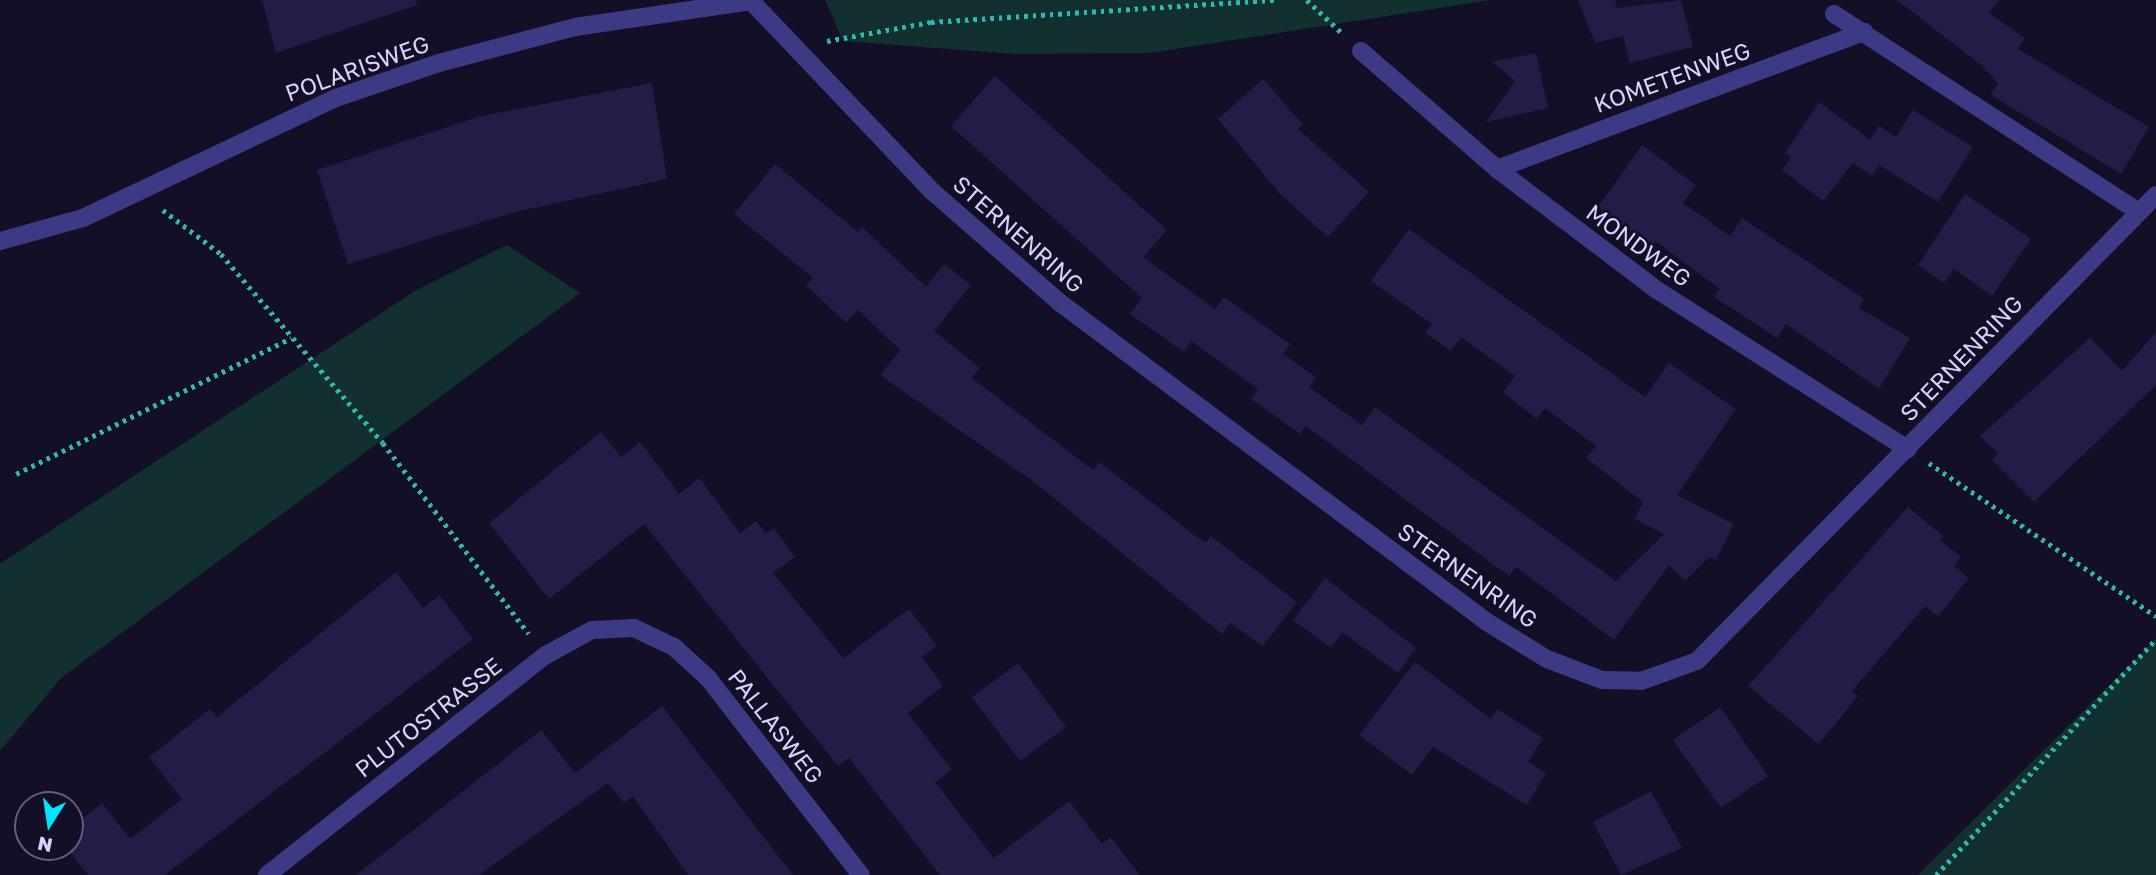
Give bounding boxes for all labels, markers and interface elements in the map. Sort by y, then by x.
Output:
street label: POLARISWEG [281,29,433,107]
street label: KOMETENWEG [1590,36,1754,118]
street label: STERNENRING [948,170,1090,298]
street label: MONDWEG [1581,198,1697,292]
street label: STERNENRING [1894,289,2028,427]
street label: STERNENRING [1393,517,1543,633]
street label: PLUTOSTRASSE [349,651,507,783]
street label: PALLASWEG [723,663,829,789]
north arrow [14,791,84,861]
text: N [35,832,54,858]

